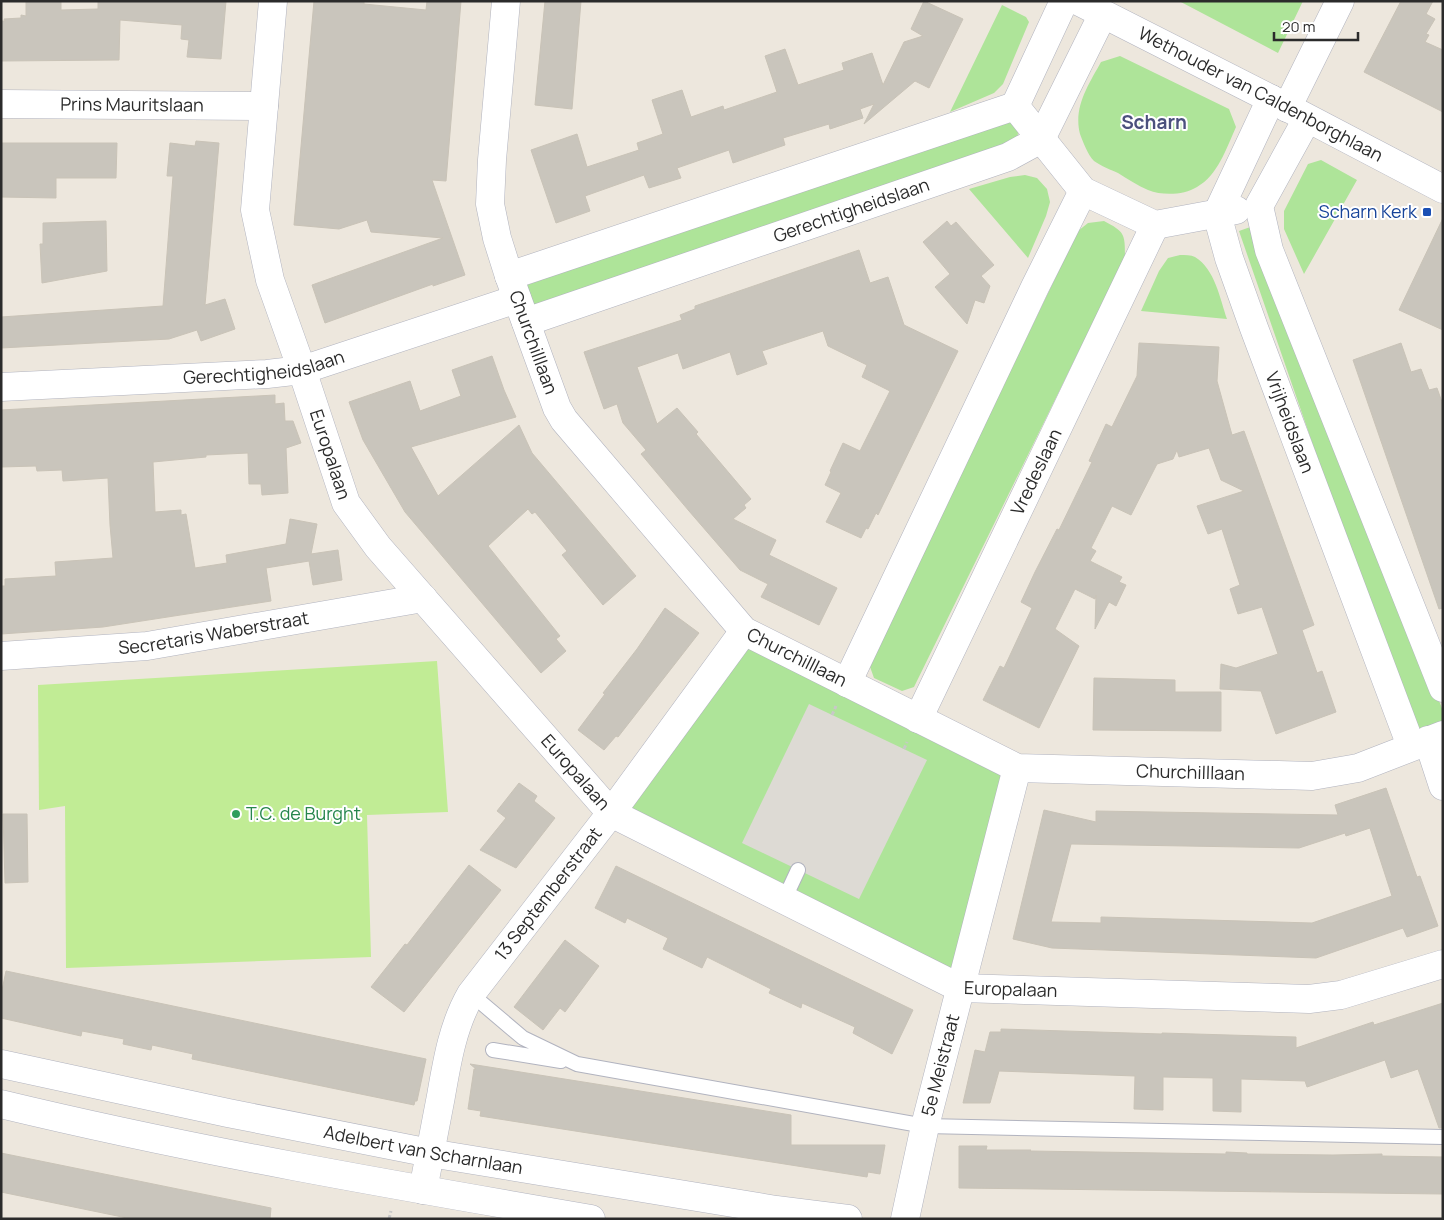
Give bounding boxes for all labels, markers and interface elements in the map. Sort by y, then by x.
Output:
scale bar [1274,10,1358,42]
text: 20 m [1282,16,1315,37]
street label: Wethouder van Caldenborghlaan [1134,21,1387,167]
street label: Prins Mauritslaan [60,91,204,117]
district label: Scharn [1121,109,1187,135]
street label: Gerechtigheidslaan [770,172,932,247]
place label: Scharn Kerk [1319,199,1418,223]
marker: Scharn Kerk [1421,206,1433,218]
street label: Churchilllaan [504,287,564,397]
street label: Gerechtigheidslaan [182,344,347,389]
street label: Vrijheidslaan [1260,368,1320,476]
street label: Europalaan [305,406,357,502]
street label: Vredeslaan [1005,424,1067,519]
street label: Secretaris Waberstraat [117,605,311,659]
street label: Churchilllaan [743,621,851,692]
street label: Europalaan [536,729,616,815]
street label: Churchilllaan [1136,758,1245,785]
place label: T.C. de Burght [246,801,361,825]
marker: T.C. de Burght [230,808,242,820]
street label: 13 Septemberstraat [488,822,607,965]
street label: Europalaan [963,975,1058,1002]
street label: 5e Meistraat [915,1011,964,1118]
street label: Adelbert van Scharnlaan [322,1119,525,1179]

